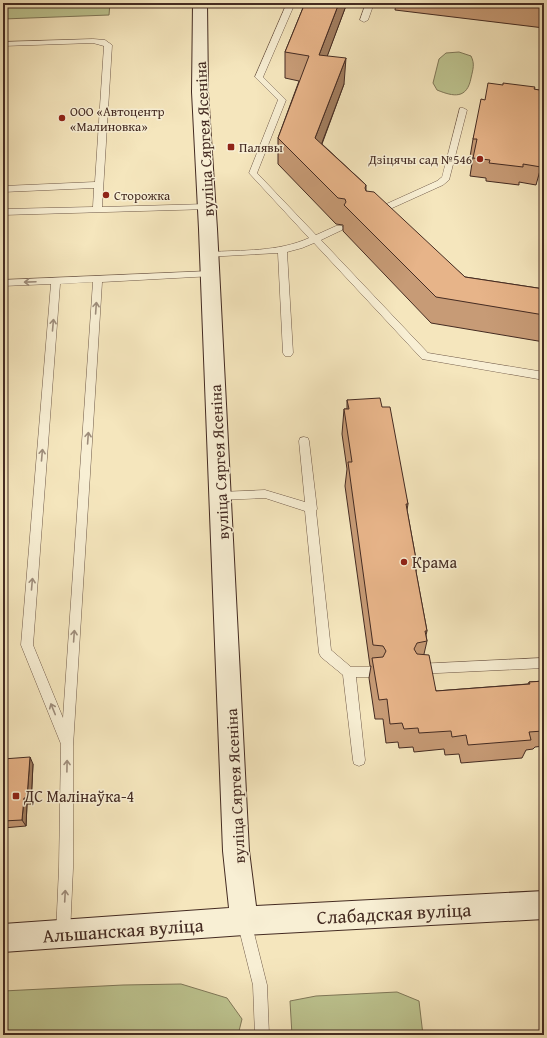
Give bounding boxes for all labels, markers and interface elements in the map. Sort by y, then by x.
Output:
street label: вуліца Сяргея Ясеніна [188,60,220,217]
place label: ООО «Автоцентр «Малиновка» [70,102,164,136]
marker: ООО «Автоцентр «Малиновка» [57,113,67,123]
place label: Палявы [239,138,283,157]
marker: Палявы [226,142,236,152]
place label: Дзіцячы сад №546 [368,150,472,169]
marker: Дзіцячы сад №546 [475,154,485,164]
place label: Сторожка [114,186,171,205]
marker: Сторожка [101,190,111,200]
one-way arrow [24,278,37,285]
one-way arrow [93,302,100,315]
one-way arrow [49,319,56,332]
street label: вуліца Сяргея Ясеніна [203,383,235,540]
one-way arrow [84,432,91,445]
one-way arrow [39,449,46,462]
place label: Крама [412,550,458,574]
marker: Крама [399,557,409,567]
one-way arrow [29,578,36,591]
one-way arrow [71,630,78,643]
one-way arrow [48,704,56,716]
street label: вуліца Сяргея Ясеніна [219,707,251,864]
one-way arrow [63,760,71,773]
place label: ДС Малінаўка-4 [23,784,134,808]
marker: ДС Малінаўка-4 [11,791,21,801]
one-way arrow [61,890,68,903]
street label: Слабадская вуліца [316,895,472,931]
street label: Альшанская вуліца [42,910,204,950]

